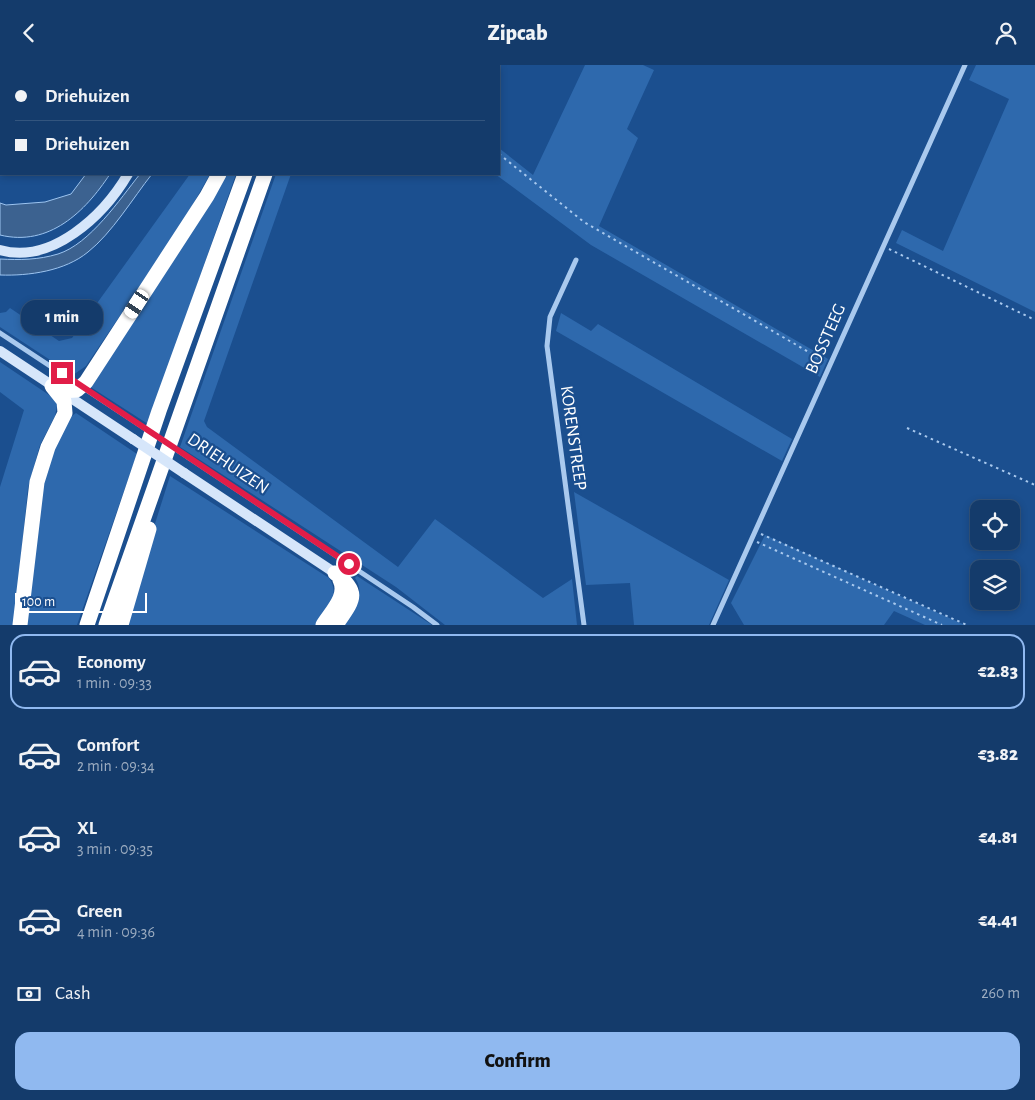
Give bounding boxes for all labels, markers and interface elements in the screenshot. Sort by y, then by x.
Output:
icon: back [15,19,43,47]
icon: person [992,19,1020,47]
text: Zipcab [487,22,548,44]
text: Driehuizen [45,87,130,106]
text: Driehuizen [45,135,130,154]
car [122,287,151,321]
callout: 1 min [21,301,103,335]
street label: BOSSTEEG [803,301,849,377]
text: 1 min [45,309,79,325]
route end [51,362,73,384]
street label: KORENSTREEP [557,384,589,492]
street label: DRIEHUIZEN [184,430,272,498]
map controls [970,500,1020,610]
button: locate [970,500,1020,550]
route start [338,553,360,575]
button: layers [970,560,1020,610]
scale bar [15,590,148,613]
text: 100 m [22,595,55,609]
icon: car [17,649,62,694]
text: Economy [77,653,146,672]
text: €2.83 [978,662,1018,681]
text: 1 min · 09:33 [77,675,152,691]
icon: car [17,732,62,777]
text: Comfort [77,736,139,755]
text: €3.82 [978,745,1018,764]
text: 2 min · 09:34 [77,758,155,774]
icon: car [17,815,62,860]
text: XL [77,819,97,838]
text: €4.81 [979,828,1018,847]
text: 3 min · 09:35 [77,841,153,857]
icon: car [17,898,62,943]
text: Green [77,902,123,921]
text: €4.41 [978,911,1018,930]
text: 4 min · 09:36 [77,924,155,940]
icon: cash [15,980,43,1008]
text: Cash [55,984,91,1003]
text: 260 m [981,985,1020,1001]
button: Confirm [15,1032,1020,1090]

